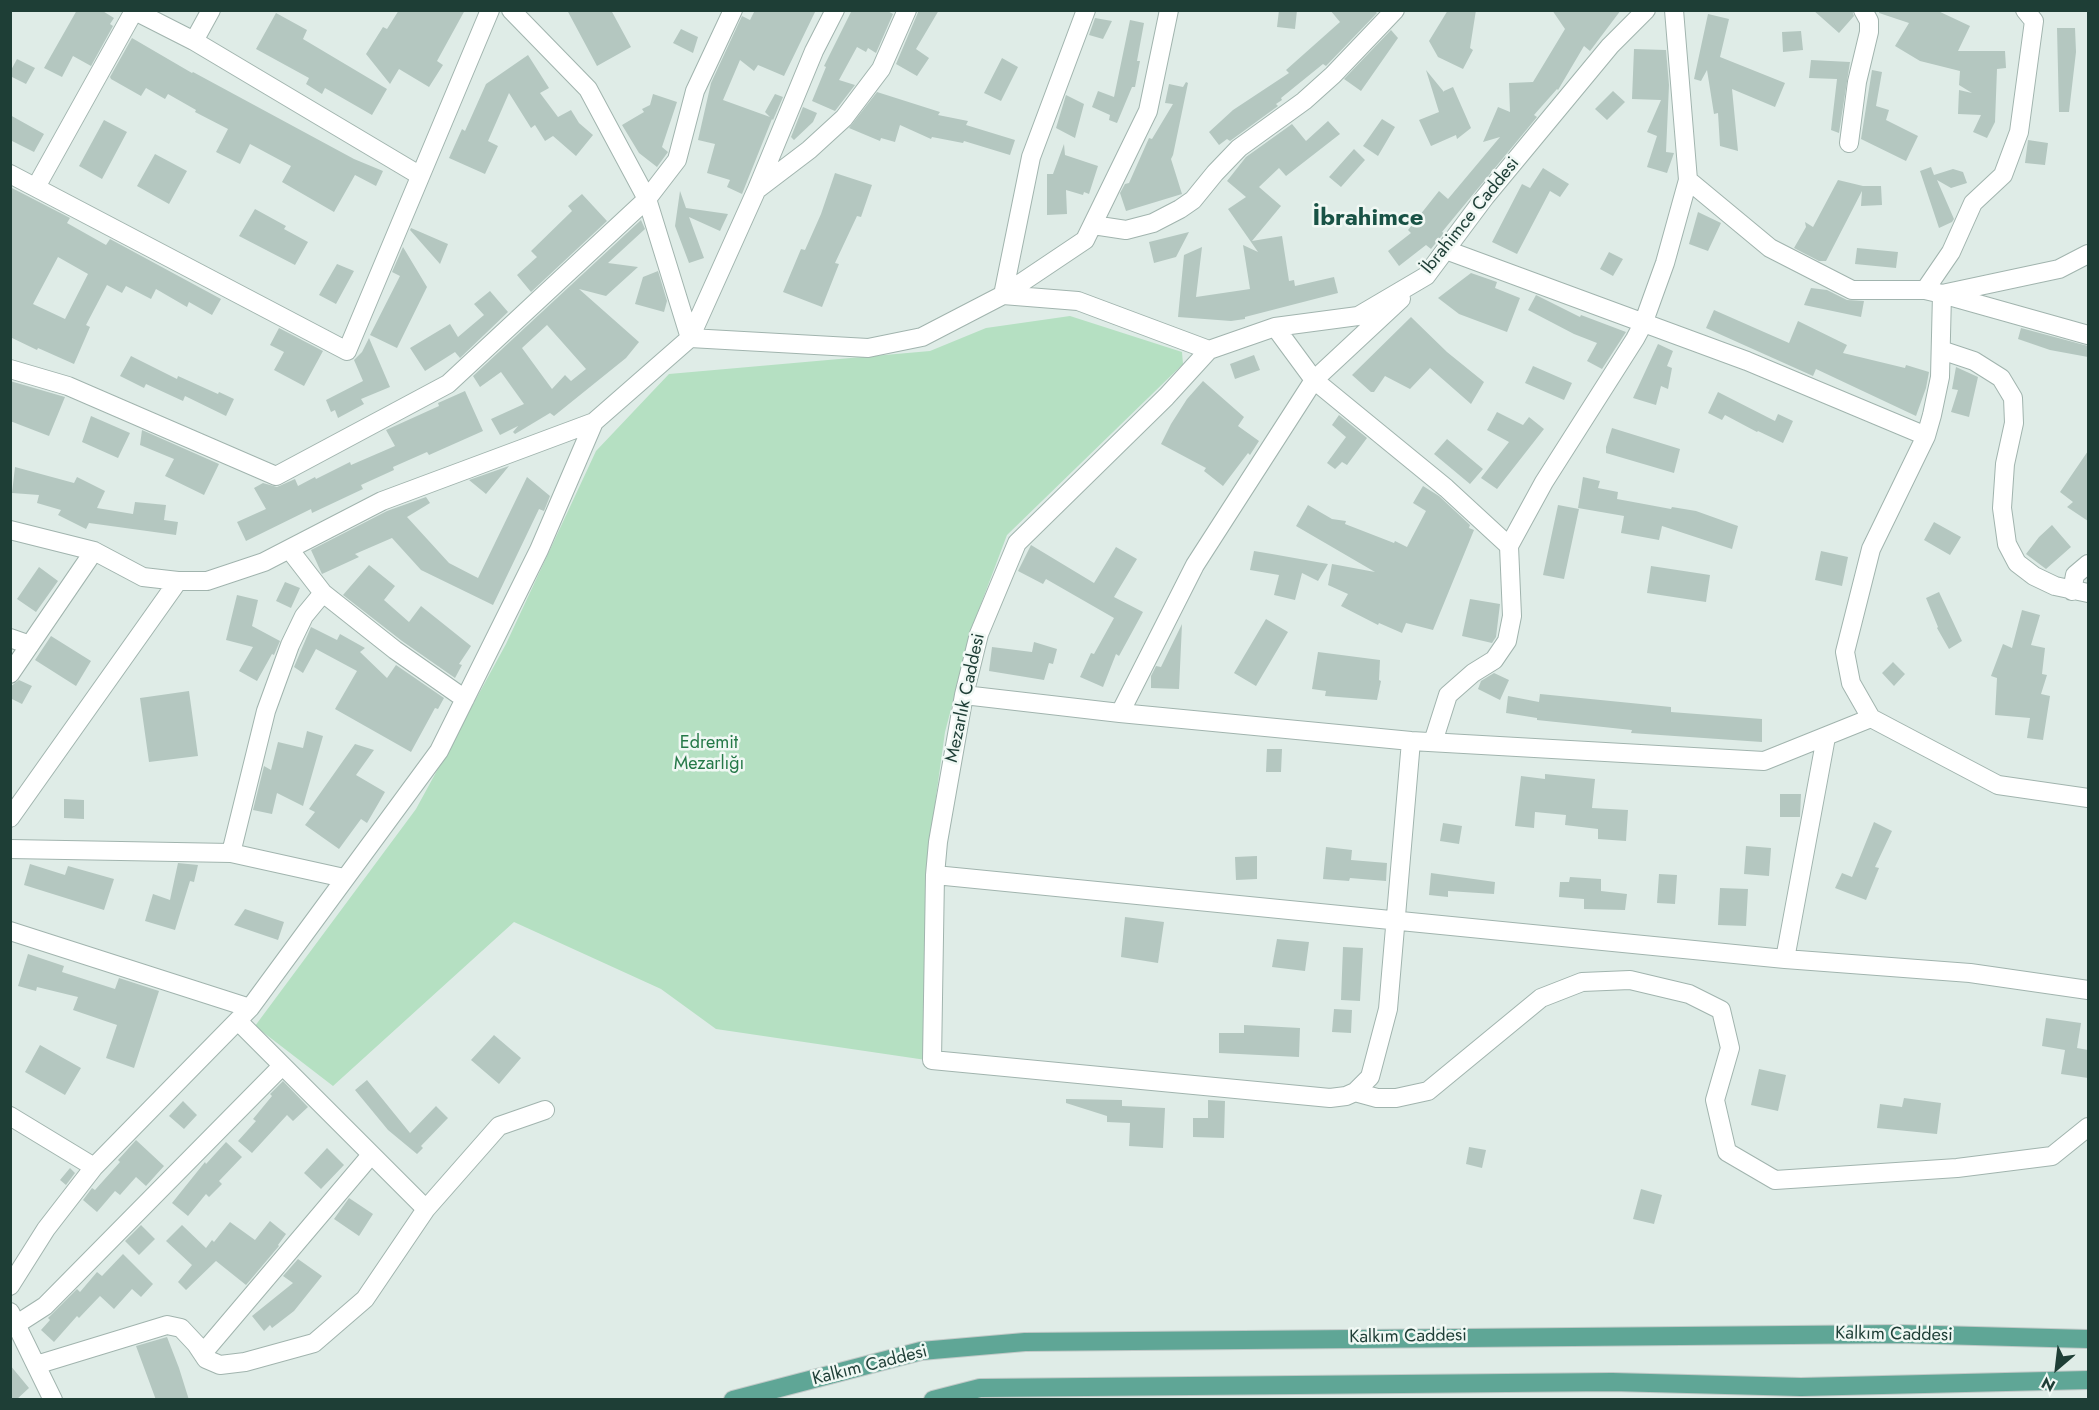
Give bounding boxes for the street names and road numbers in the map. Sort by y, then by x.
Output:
street label: İbrahimce Caddesi [1417,153,1525,279]
street label: Mezarlık Caddesi [942,631,990,765]
street label: Kalkım Caddesi [1835,1323,1953,1347]
street label: Kalkım Caddesi [1349,1325,1467,1349]
street label: Kalkım Caddesi [810,1341,930,1391]

